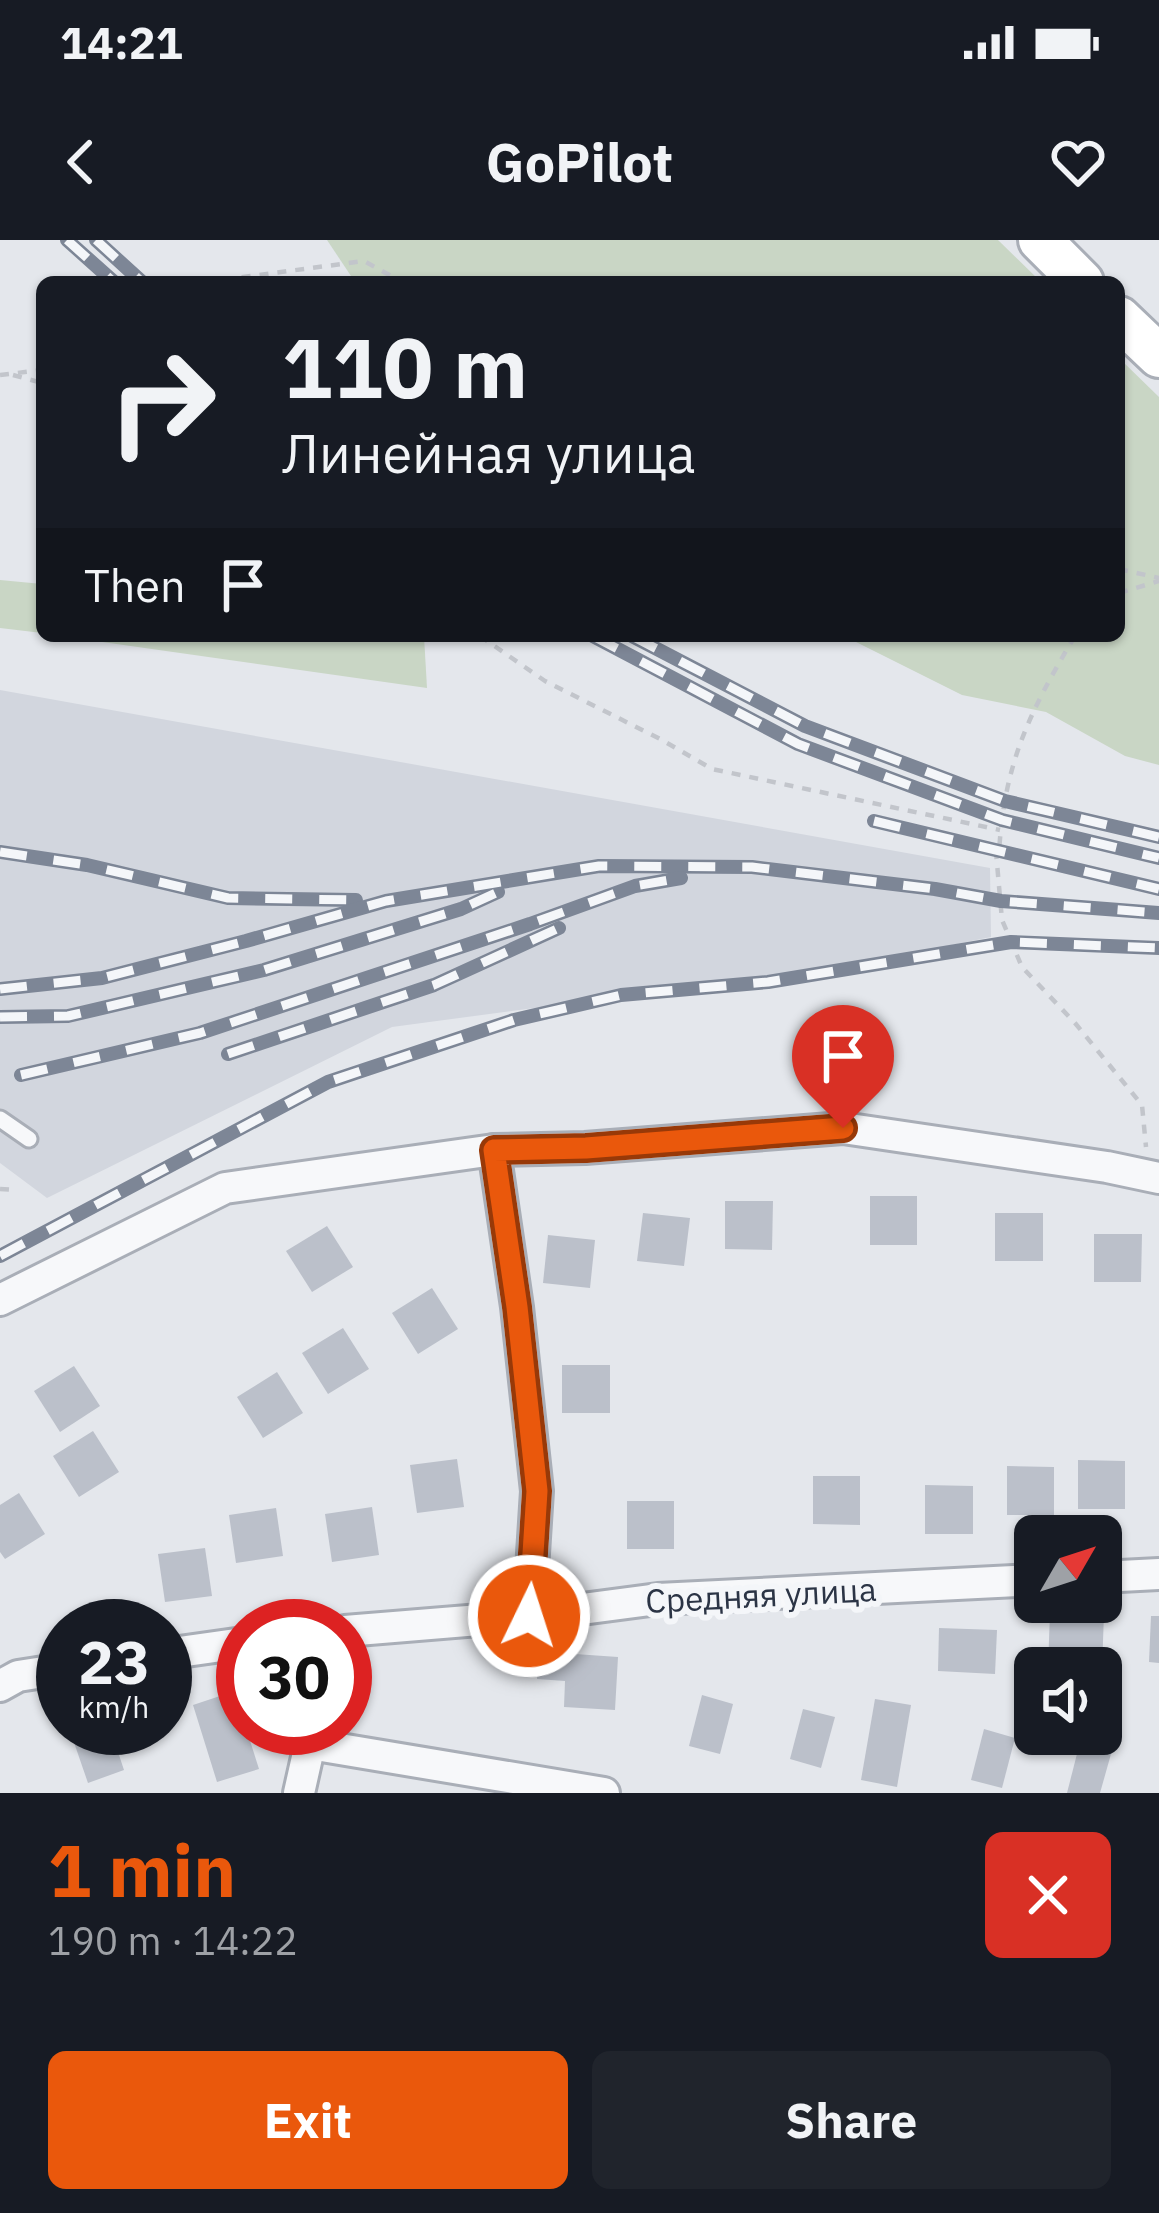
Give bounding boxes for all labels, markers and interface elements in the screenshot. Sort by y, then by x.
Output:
text: 14:21 [60,13,183,71]
text: GoPilot [486,127,673,197]
icon: back [48,129,114,195]
icon: heart [1045,129,1111,195]
text: 110 m [282,312,528,421]
icon: right [84,324,240,480]
text: Линейная улица [282,418,696,488]
icon: arrive [210,552,276,618]
text: Then [84,556,186,614]
pin [792,1005,894,1128]
icon: arrive [810,1023,876,1089]
north arrow [1014,1515,1122,1623]
map controls [1014,1515,1122,1755]
position arrow [466,1553,592,1679]
street label: Средняя улица [644,1567,878,1622]
speed limit sign: 30 [216,1599,372,1755]
text: 23 [78,1622,150,1701]
button: sound [1014,1647,1122,1755]
text: km/h [79,1687,149,1726]
text: 1 min [48,1823,236,1917]
button: close [985,1832,1111,1958]
text: 190 m · 14:22 [48,1915,298,1966]
button: Exit [48,2051,568,2189]
button: Share [592,2051,1111,2189]

